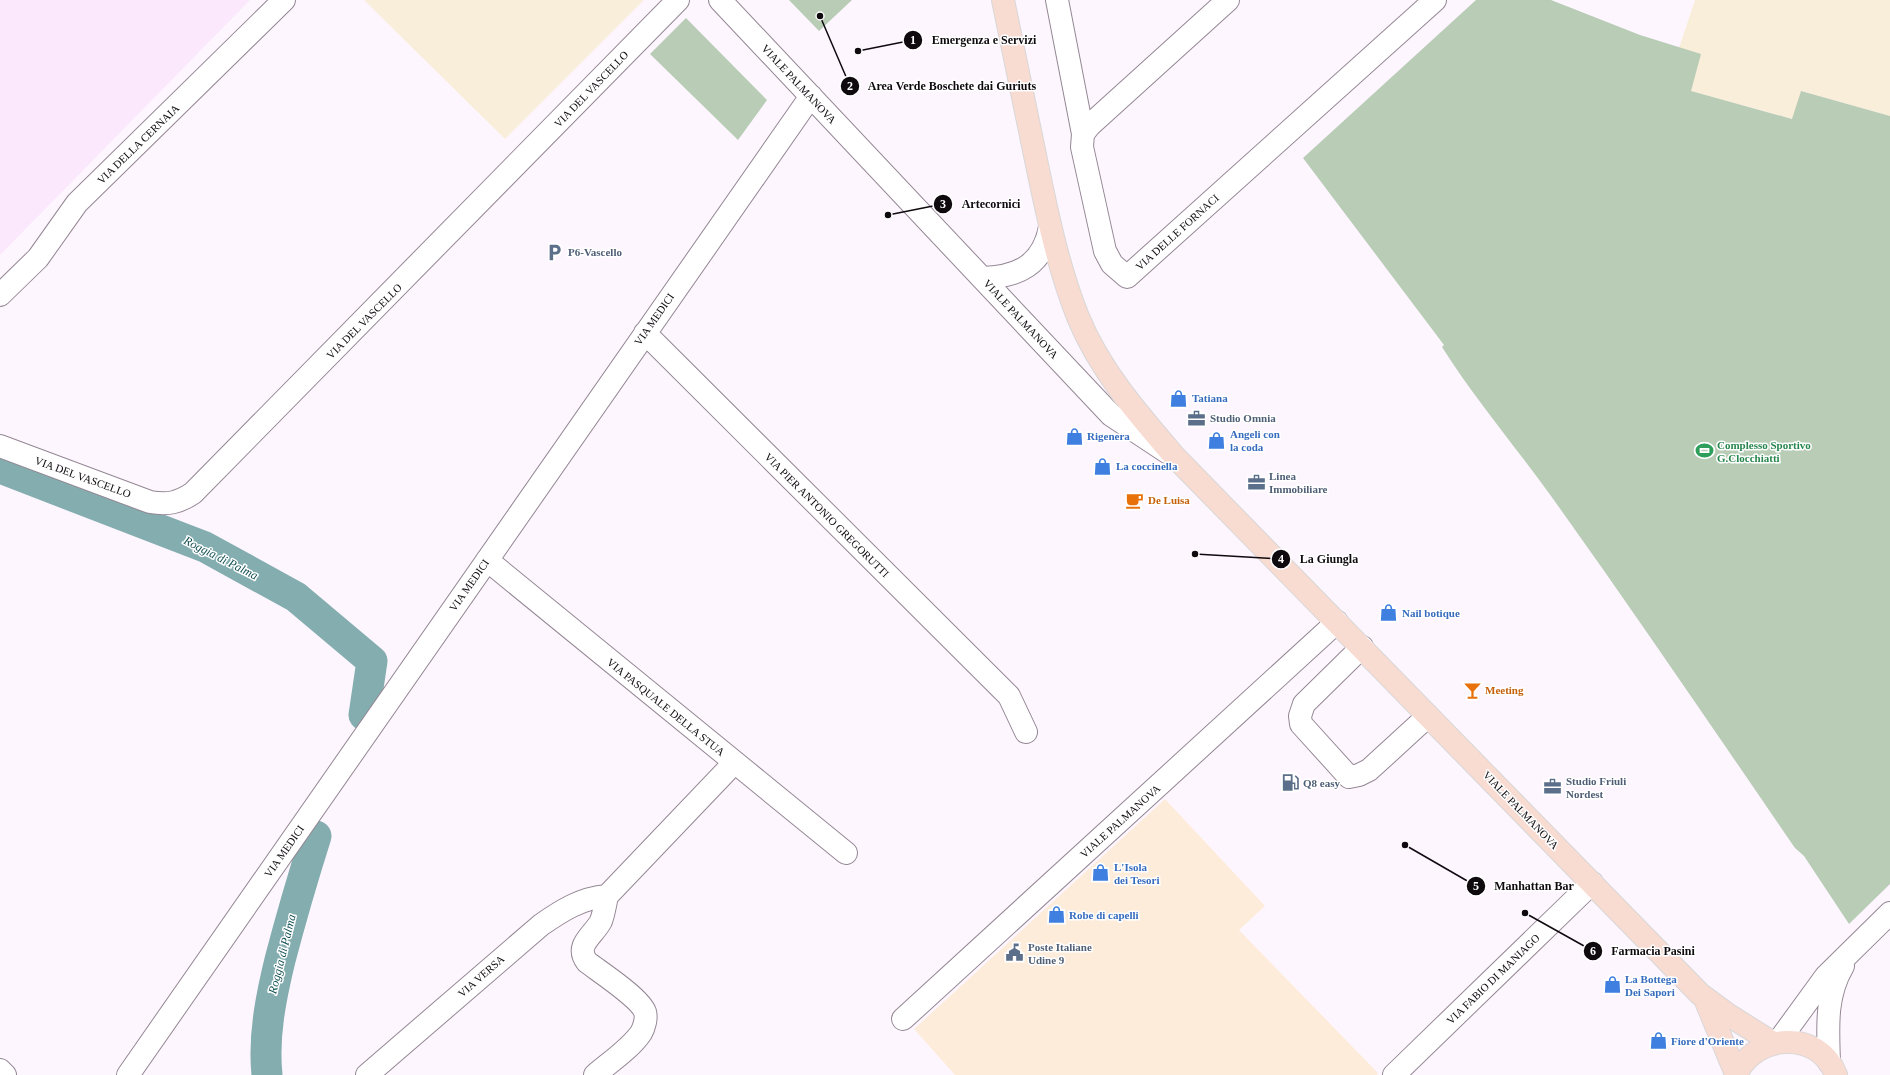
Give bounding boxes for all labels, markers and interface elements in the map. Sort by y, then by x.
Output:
callout: Emergenza e Servizi [903,28,1044,52]
text: 1 [910,33,916,47]
text: Emergenza e Servizi [932,33,1037,47]
street label: VIALE PALMANOVA [759,42,839,126]
street label: VIA DEL VASCELLO [552,48,631,130]
callout: Area Verde Boschete dai Guriuts [840,74,1045,98]
text: 2 [847,79,853,93]
text: Area Verde Boschete dai Guriuts [868,79,1037,93]
street label: VIA DELLA CERNAIA [95,102,181,186]
street label: VIA DELLE FORNACI [1133,191,1221,272]
callout: Artecornici [933,192,1028,216]
text: 3 [940,197,946,211]
text: Artecornici [962,197,1021,211]
parking icon: P6-Vascello [545,242,565,262]
place label: P6-Vascello [568,246,622,258]
street label: VIALE PALMANOVA [981,277,1061,361]
street label: VIA DEL VASCELLO [324,281,404,361]
street label: VIA MEDICI [632,290,677,347]
shop icon: Tatiana [1169,388,1189,408]
place label: Tatiana [1192,392,1228,404]
office icon: Studio Omnia [1187,408,1207,428]
place label: Studio Omnia [1210,412,1276,424]
shop icon: Rigenera [1064,426,1084,446]
place label: Angeli con la coda [1230,428,1280,453]
place label: Rigenera [1087,430,1130,442]
shop icon: Angeli con la coda [1207,430,1227,450]
place label: Complesso Sportivo G.Clocchiatti [1717,439,1811,464]
sports icon: Complesso Sportivo G.Clocchiatti [1694,441,1714,461]
street label: VIA PIER ANTONIO GREGORUTTI [762,450,892,580]
street label: VIA DEL VASCELLO [33,454,133,500]
shop icon: La coccinella [1093,456,1113,476]
place label: La coccinella [1116,460,1178,472]
place label: Linea Immobiliare [1269,470,1328,495]
office icon: Linea Immobiliare [1246,472,1266,492]
cafe icon: De Luisa [1125,490,1145,510]
place label: De Luisa [1148,494,1190,506]
water label: Roggia di Palma [181,533,260,583]
callout: La Giungla [1271,547,1366,571]
text: 4 [1278,552,1284,566]
text: La Giungla [1300,552,1358,566]
street label: VIA MEDICI [447,556,492,613]
shop icon: Nail botique [1379,603,1399,623]
place label: Nail botique [1402,607,1460,619]
street label: VIA PASQUALE DELLA STUA [605,656,727,758]
bar icon: Meeting [1462,680,1482,700]
place label: Meeting [1485,684,1524,696]
street label: VIALE PALMANOVA [1481,769,1561,851]
fuel station icon: Q8 easy [1280,773,1300,793]
place label: Studio Friuli Nordest [1566,775,1626,800]
place label: Q8 easy [1303,777,1340,789]
office icon: Studio Friuli Nordest [1543,777,1563,797]
street label: VIALE PALMANOVA [1077,782,1163,860]
street label: VIA MEDICI [262,822,307,879]
place label: L'Isola dei Tesori [1114,861,1160,886]
shop icon: L'Isola dei Tesori [1091,863,1111,883]
callout: Manhattan Bar [1466,874,1581,898]
text: 5 [1473,879,1479,893]
text: Manhattan Bar [1494,879,1575,893]
shop icon: Robe di capelli [1046,905,1066,925]
place label: Robe di capelli [1069,909,1139,921]
water label: Roggia di Palma [265,913,299,996]
street label: VIA FABIO DI MANIAGO [1444,932,1542,1026]
callout: Farmacia Pasini [1583,939,1703,963]
place label: Poste Italiane Udine 9 [1028,941,1092,966]
public building icon: Poste Italiane Udine 9 [1005,943,1025,963]
text: 6 [1590,944,1596,958]
text: Farmacia Pasini [1611,944,1695,958]
street label: VIA VERSA [455,953,507,999]
place label: La Bottega Dei Sapori [1625,973,1677,998]
shop icon: La Bottega Dei Sapori [1602,975,1622,995]
shop icon: Fiore d'Oriente [1648,1031,1668,1051]
place label: Fiore d'Oriente [1671,1035,1744,1047]

